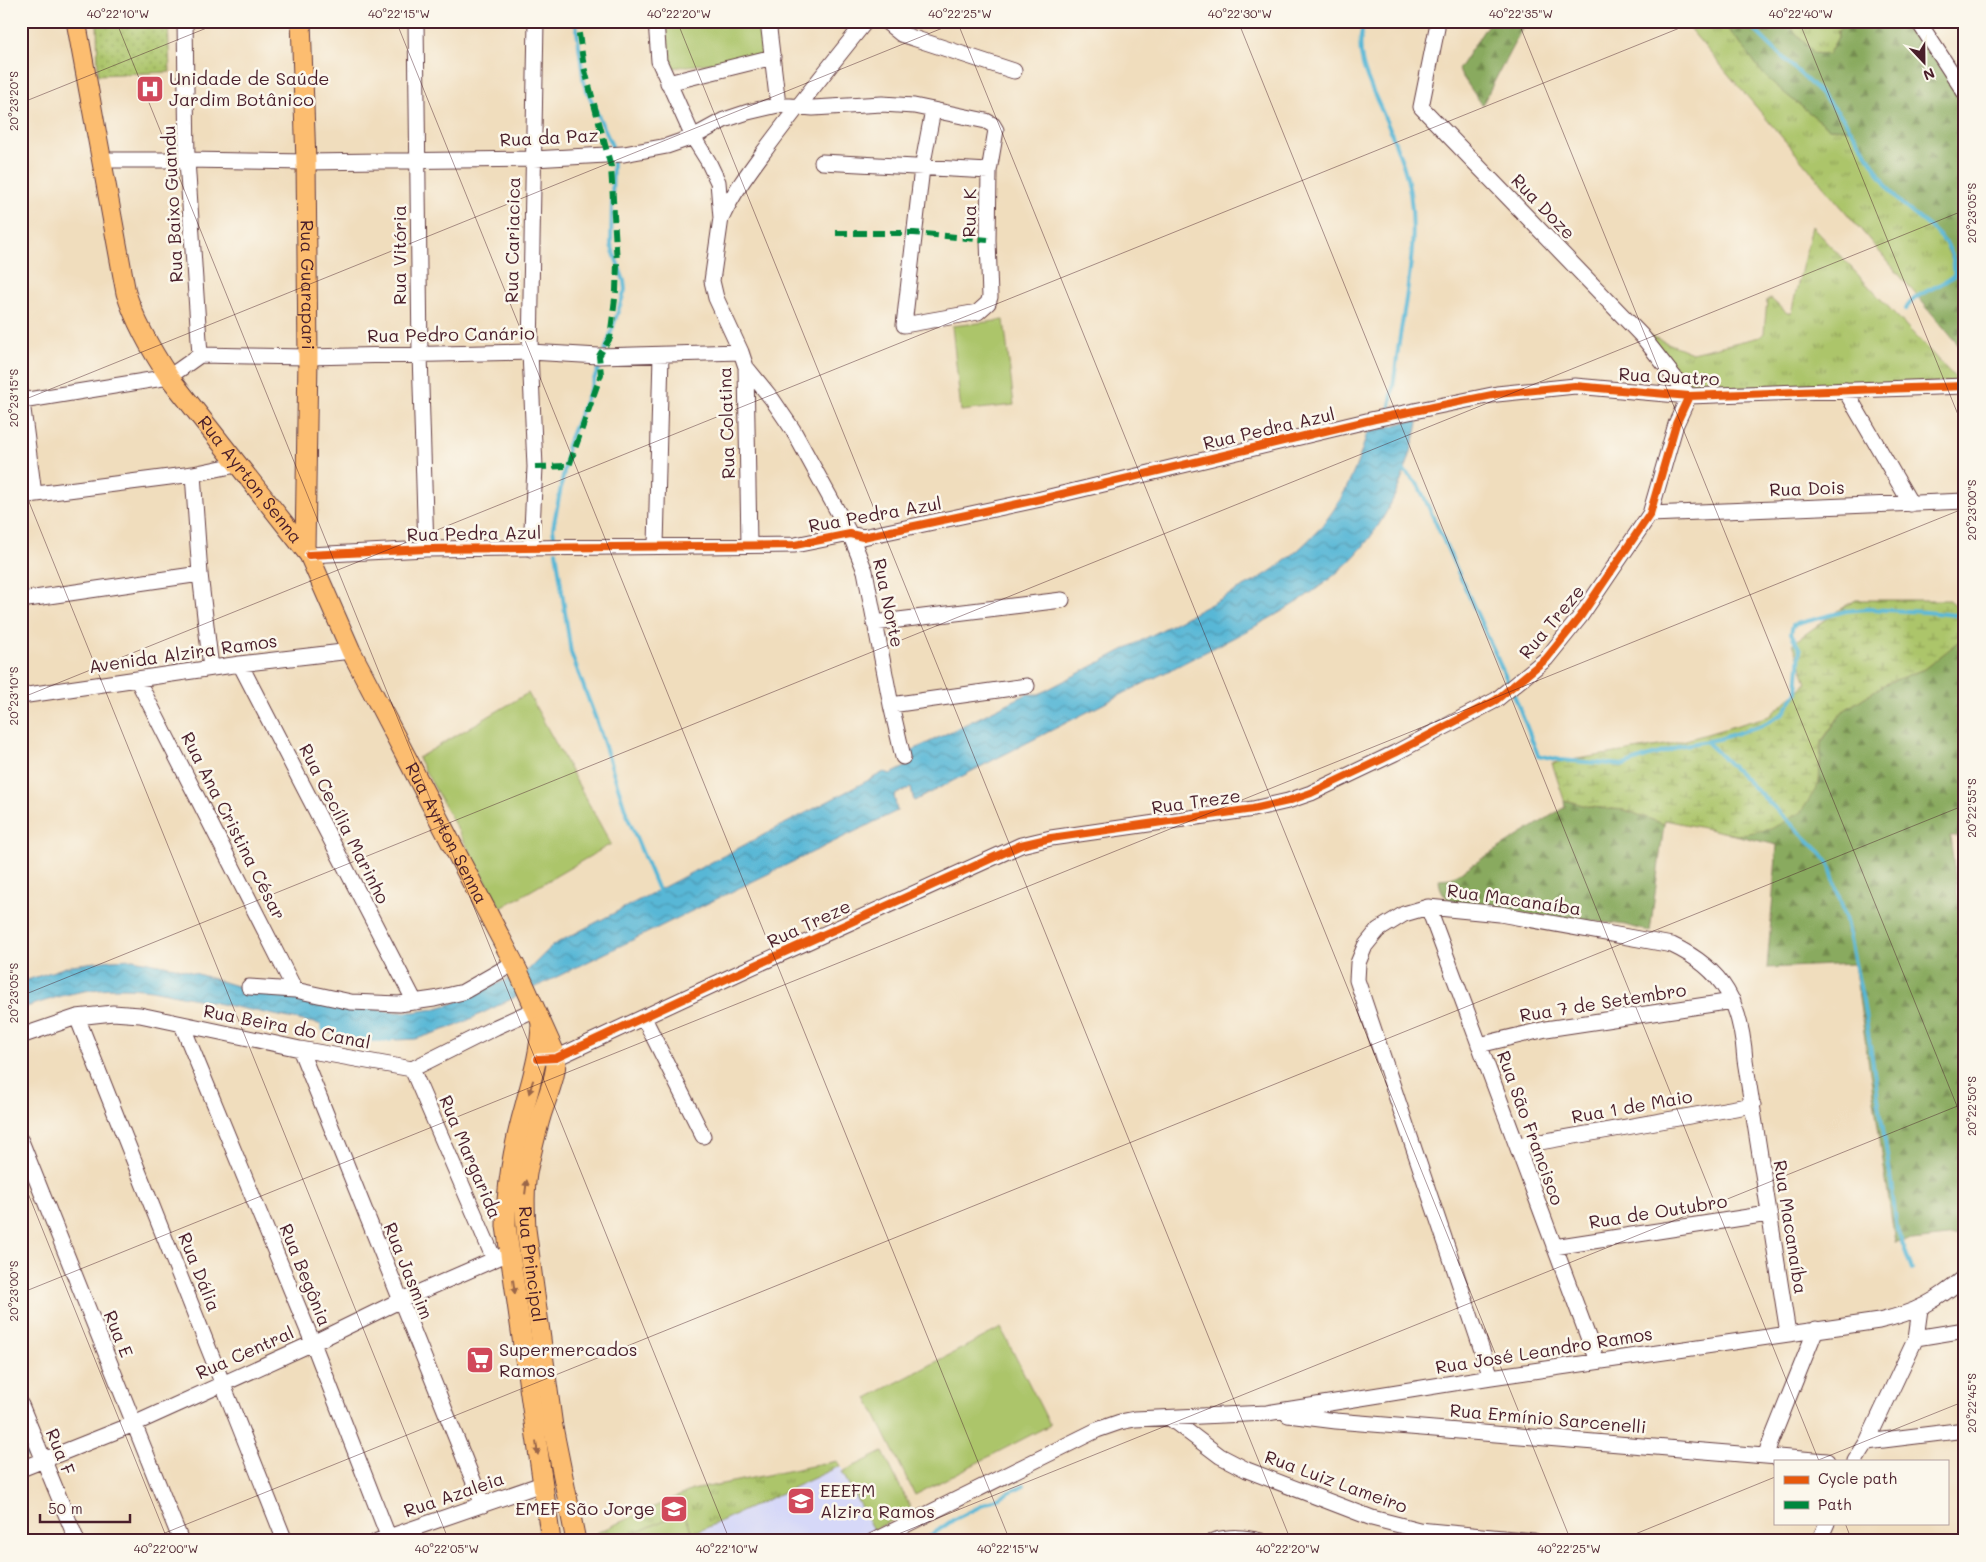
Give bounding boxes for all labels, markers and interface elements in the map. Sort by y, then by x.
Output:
text: 40°22'10"W [87,5,149,21]
text: 40°22'15"W [368,5,430,21]
text: 40°22'20"W [647,5,711,21]
text: 40°22'25"W [928,5,992,21]
text: 40°22'30"W [1208,5,1272,21]
text: 40°22'35"W [1489,5,1553,21]
text: 40°22'40"W [1769,5,1833,21]
north arrow [1898,38,1948,88]
text: N [1921,64,1938,85]
place label: Unidade de Saúde Jardim Botânico [169,66,330,111]
text: 20°23'20"S [5,71,21,131]
hospital icon: Unidade de Saúde Jardim Botânico [135,74,165,104]
street label: Rua da Paz [499,122,599,152]
street label: Rua Baixo Guandu [156,125,188,283]
street label: Rua Doze [1506,168,1581,244]
street label: Rua Cariacica [499,177,525,303]
text: 20°23'05"S [1963,183,1979,243]
street label: Rua K [957,188,981,238]
street label: Rua Vitória [387,205,411,305]
street label: Rua Guarapari [296,220,321,350]
street label: Rua Pedro Canário [367,321,535,347]
street label: Rua Quatro [1618,361,1720,391]
street label: Rua Colatina [712,367,740,480]
text: 20°23'15"S [5,369,21,427]
street label: Rua Pedra Azul [1200,401,1337,455]
street label: Rua Ayrton Senna [193,410,308,548]
street label: Rua Dois [1769,475,1845,501]
text: 20°23'00"S [1963,479,1979,540]
street label: Rua Pedra Azul [806,490,943,538]
street label: Rua Pedra Azul [406,520,542,546]
street label: Rua Norte [868,556,910,650]
street label: Rua Treze [1513,579,1589,663]
street label: Avenida Alzira Ramos [87,628,279,678]
text: 20°23'10"S [5,666,21,725]
street label: Rua Ana Cristina César [176,728,292,923]
street label: Rua Cecília Marinho [294,739,396,908]
street label: Rua Ayrton Senna [400,758,494,908]
text: 20°22'55"S [1963,778,1979,838]
street label: Rua Treze [1150,783,1242,819]
street label: Rua Macanaíba [1446,878,1583,920]
street label: Rua Treze [763,893,854,953]
text: 20°23'05"S [5,963,21,1023]
street label: Rua 7 de Setembro [1518,977,1688,1027]
street label: Rua Beira do Canal [202,998,373,1054]
street label: Rua São Francisco [1492,1047,1570,1208]
text: 20°22'50"S [1963,1076,1979,1136]
one-way arrow [526,1079,534,1094]
street label: Rua 1 de Maio [1570,1084,1694,1128]
street label: Rua Margarida [434,1091,508,1222]
street label: Rua Macanaíba [1769,1158,1813,1296]
one-way arrow [522,1179,530,1195]
street label: Rua de Outubro [1587,1188,1729,1234]
street label: Rua Principal [514,1206,552,1324]
street label: Rua Jasmim [379,1219,439,1323]
street label: Rua Begônia [274,1220,337,1329]
street label: Rua Dália [173,1229,227,1315]
text: 20°23'00"S [5,1260,21,1321]
one-way arrow [510,1279,518,1295]
street label: Rua E [99,1307,139,1361]
street label: Rua Central [192,1320,297,1384]
street label: Rua José Leandro Ramos [1433,1321,1654,1379]
place label: Supermercados Ramos [499,1337,637,1382]
supermarket icon: Supermercados Ramos [465,1345,495,1375]
text: 20°22'45"S [1963,1373,1979,1433]
street label: Rua Ermínio Sarcenelli [1449,1397,1647,1439]
street label: Rua F [41,1425,81,1479]
one-way arrow [533,1440,541,1456]
street label: Rua Luiz Lameiro [1262,1444,1411,1518]
legend [1774,1460,1948,1524]
street label: Rua Azaleia [400,1466,507,1522]
text: Cycle path [1818,1468,1897,1488]
place label: EEEFM Alzira Ramos [820,1478,935,1523]
school or university icon: EEEFM Alzira Ramos [786,1486,816,1516]
scale bar [40,1492,130,1524]
school or university icon: EMEF São Jorge [659,1494,689,1524]
text: Path [1818,1494,1852,1514]
place label: EMEF São Jorge [515,1496,655,1520]
text: 50 m [48,1498,83,1518]
text: 40°22'00"W [134,1540,198,1556]
text: 40°22'05"W [415,1540,479,1556]
text: 40°22'10"W [696,1540,758,1556]
text: 40°22'15"W [977,1540,1039,1556]
text: 40°22'20"W [1256,1540,1320,1556]
text: 40°22'25"W [1537,1540,1601,1556]

